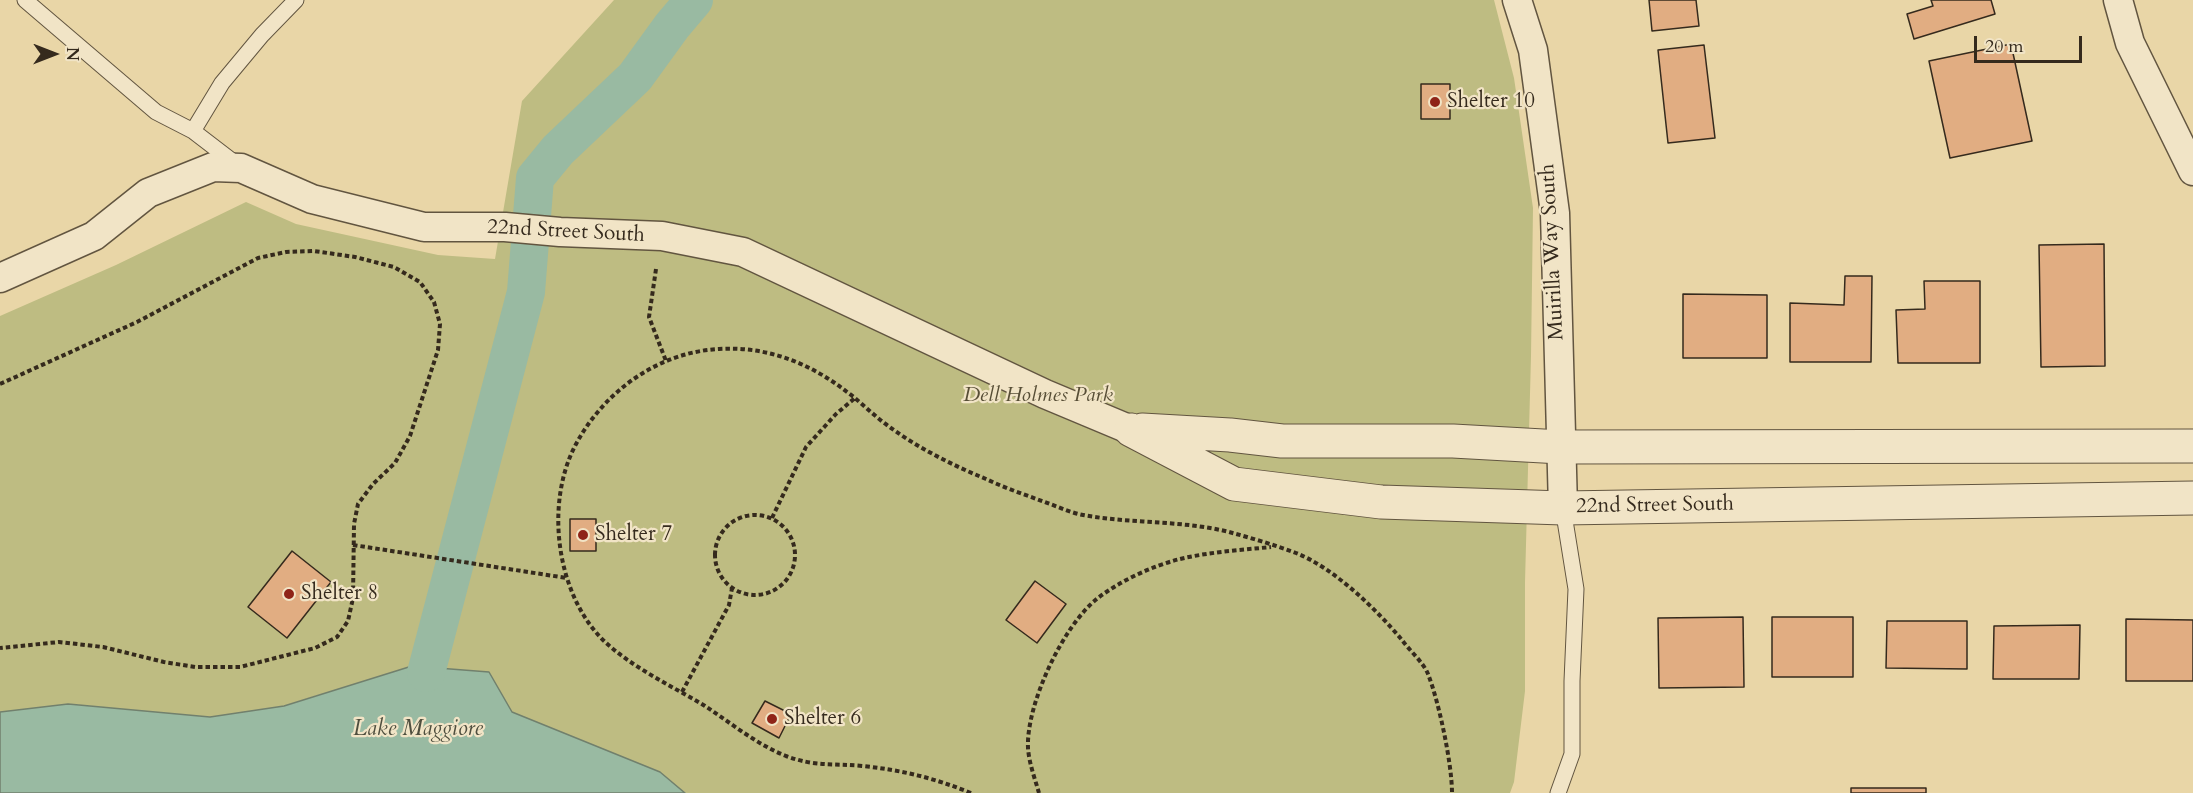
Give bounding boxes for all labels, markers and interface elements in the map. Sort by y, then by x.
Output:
north arrow [24,24,84,84]
scale bar [1977,24,2085,62]
text: 20 m [1985,34,2024,59]
text: N [61,47,83,61]
place label: Shelter 10 [1447,89,1535,115]
marker: Shelter 10 [1428,95,1442,109]
street label: Muirilla Way South [1536,163,1570,341]
street label: 22nd Street South [486,215,646,249]
park label: Dell Holmes Park [963,383,1113,409]
street label: 22nd Street South [1576,492,1734,520]
place label: Shelter 7 [595,522,672,548]
marker: Shelter 7 [576,528,590,542]
place label: Shelter 8 [301,581,378,607]
marker: Shelter 8 [282,587,296,601]
place label: Shelter 6 [784,706,861,732]
marker: Shelter 6 [765,712,779,726]
water label: Lake Maggiore [353,717,483,743]

